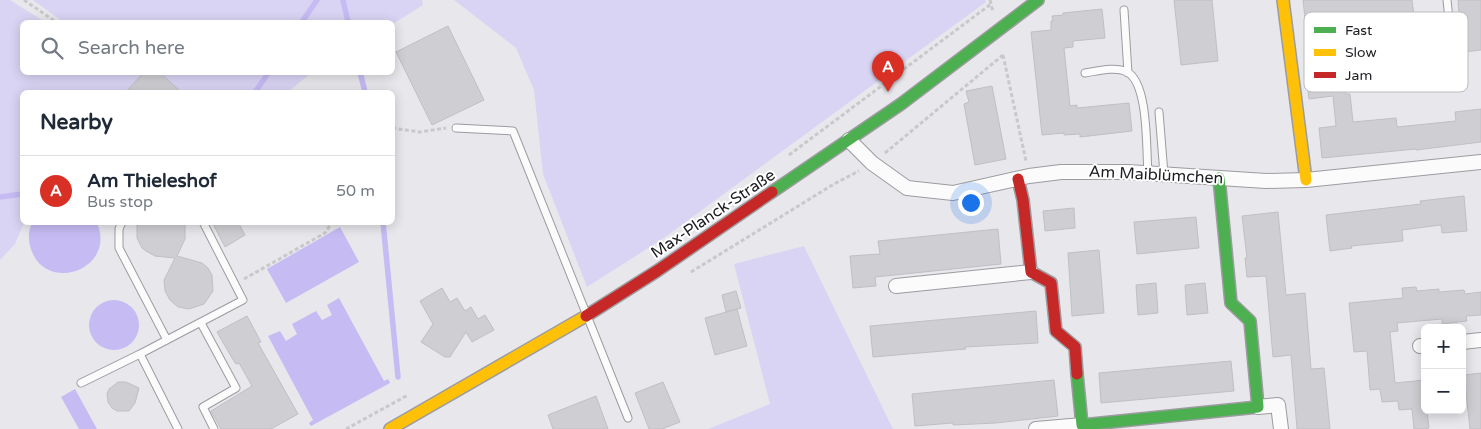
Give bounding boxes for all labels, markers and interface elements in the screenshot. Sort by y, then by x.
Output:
legend [1304,12,1468,92]
search box [20,20,395,75]
text: Fast [1345,22,1373,39]
icon: search [38,34,66,62]
text: Search here [78,37,185,59]
text: Slow [1345,44,1377,61]
pin: A [872,51,904,92]
text: Jam [1345,67,1372,84]
text: Nearby [40,110,113,135]
street label: Am Maiblümchen [1088,161,1224,189]
street label: Max-Planck-Straße [647,165,779,263]
text: Am Thieleshof [87,170,217,192]
text: A [50,181,62,201]
text: 50 m [336,181,375,201]
your location [958,190,984,216]
text: Bus stop [87,192,153,212]
map controls [1421,324,1466,414]
button: + [1421,324,1466,369]
button: − [1421,369,1466,414]

